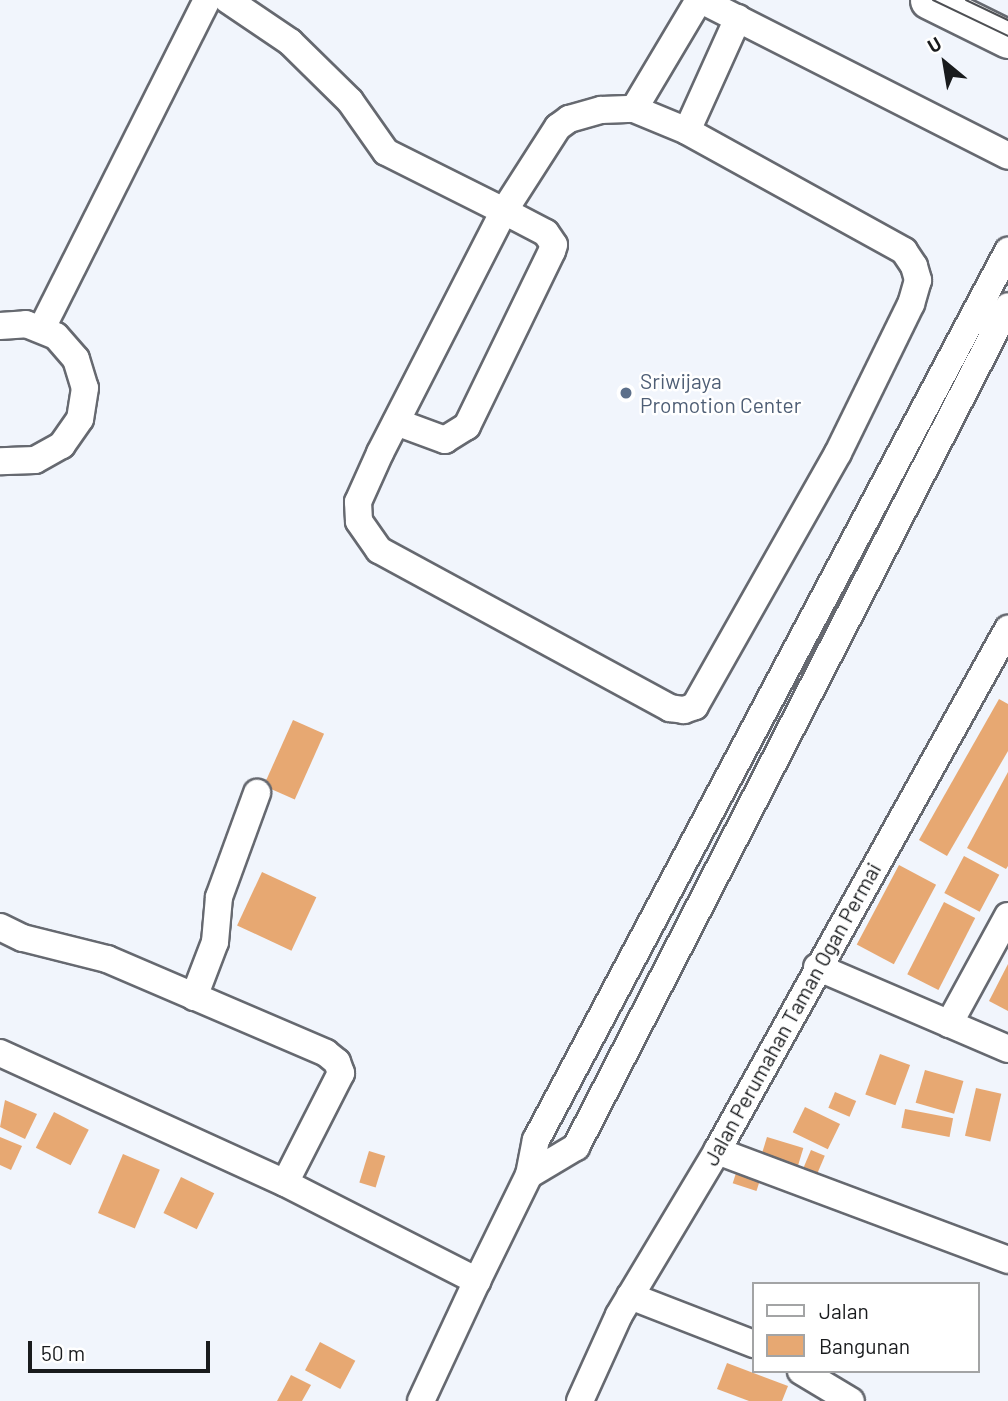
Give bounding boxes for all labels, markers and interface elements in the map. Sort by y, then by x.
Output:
north arrow [910,28,980,98]
text: U [923,31,945,57]
place label: Sriwijaya Promotion Center [640,368,801,418]
marker: Sriwijaya Promotion Center [618,385,634,401]
street label: Jalan Perumahan Taman Ogan Permai [698,858,886,1170]
legend [752,1282,980,1373]
text: Jalan [819,1298,869,1323]
scale bar [32,1328,214,1372]
text: Bangunan [819,1333,910,1358]
text: 50 m [41,1340,85,1365]

